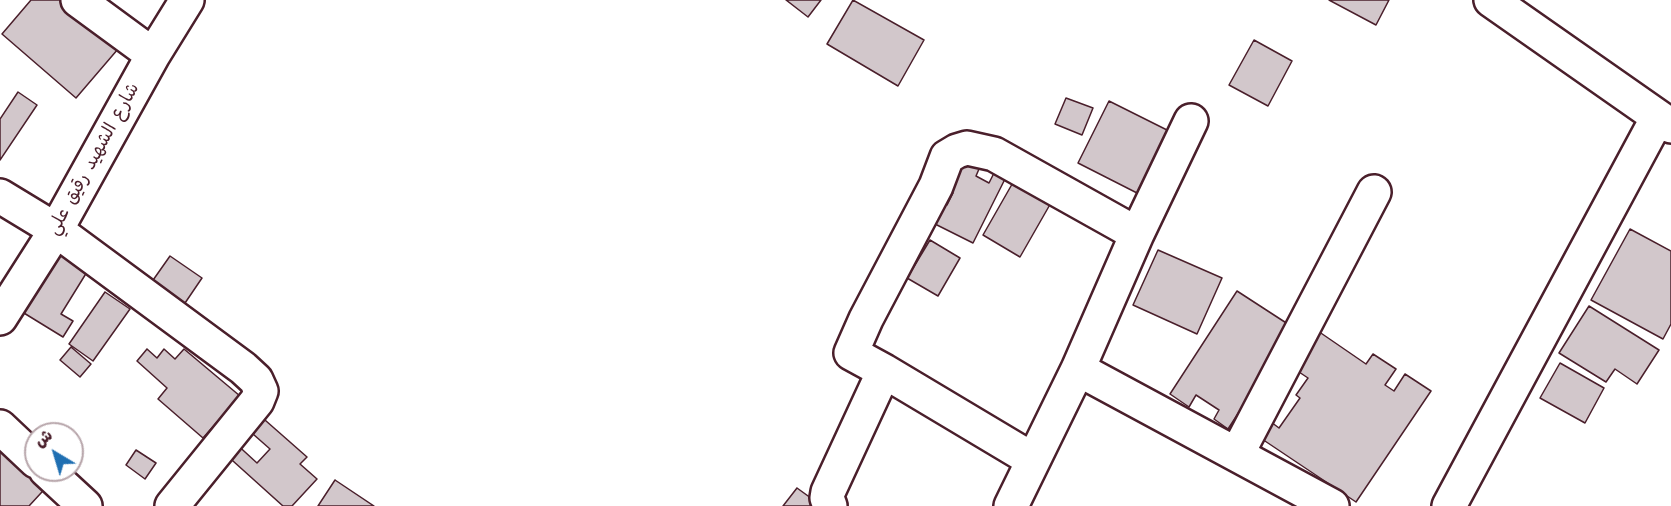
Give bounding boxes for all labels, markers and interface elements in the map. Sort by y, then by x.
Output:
street label: شارع الشهيد رقيق علي [44,80,146,240]
north arrow [24,422,84,482]
text: ش [29,424,58,454]

